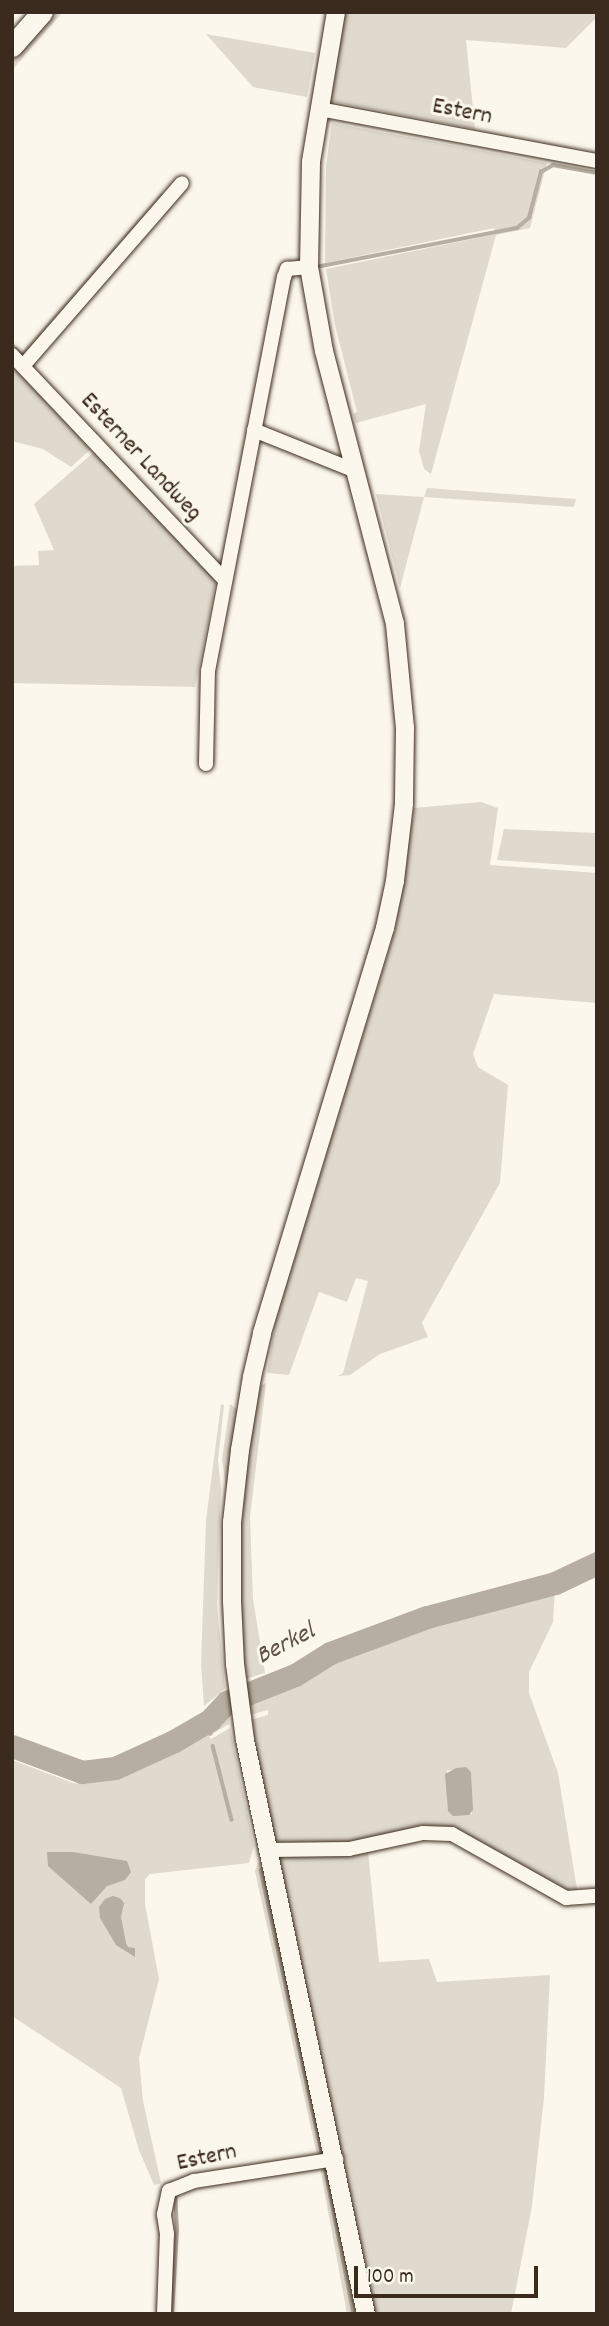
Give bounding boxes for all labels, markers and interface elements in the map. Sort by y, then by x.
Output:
street label: Estern [430,93,494,133]
street label: Esterner Landweg [73,388,207,528]
water label: Berkel [251,1617,321,1673]
street label: Estern [174,2139,240,2179]
scale bar [357,2252,541,2296]
text: 100 m [367,2263,414,2293]

